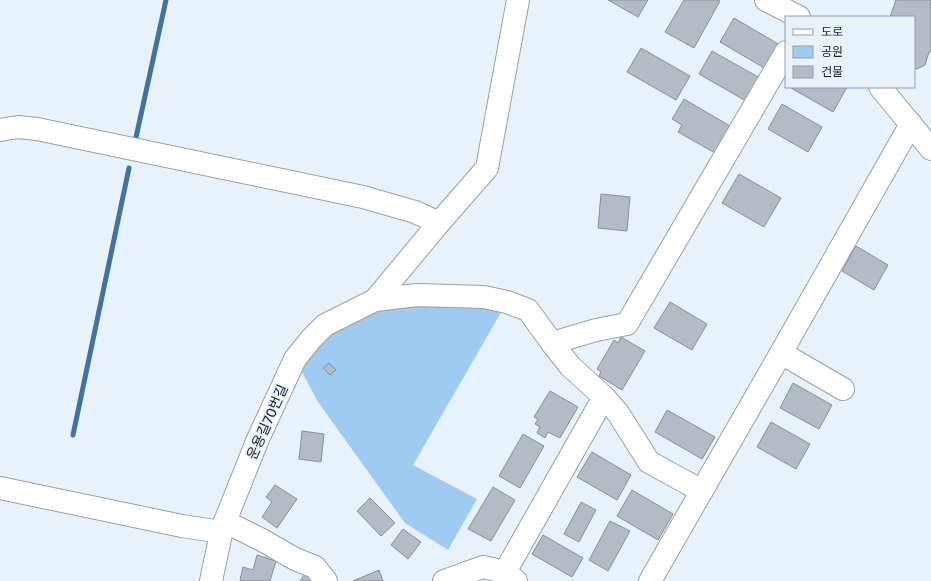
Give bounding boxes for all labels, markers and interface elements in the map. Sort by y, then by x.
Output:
legend [785,16,915,88]
text: 도로 [821,24,843,39]
text: 공원 [821,44,843,59]
text: 건물 [821,64,843,79]
street label: 운용길70번길 [242,382,291,462]

